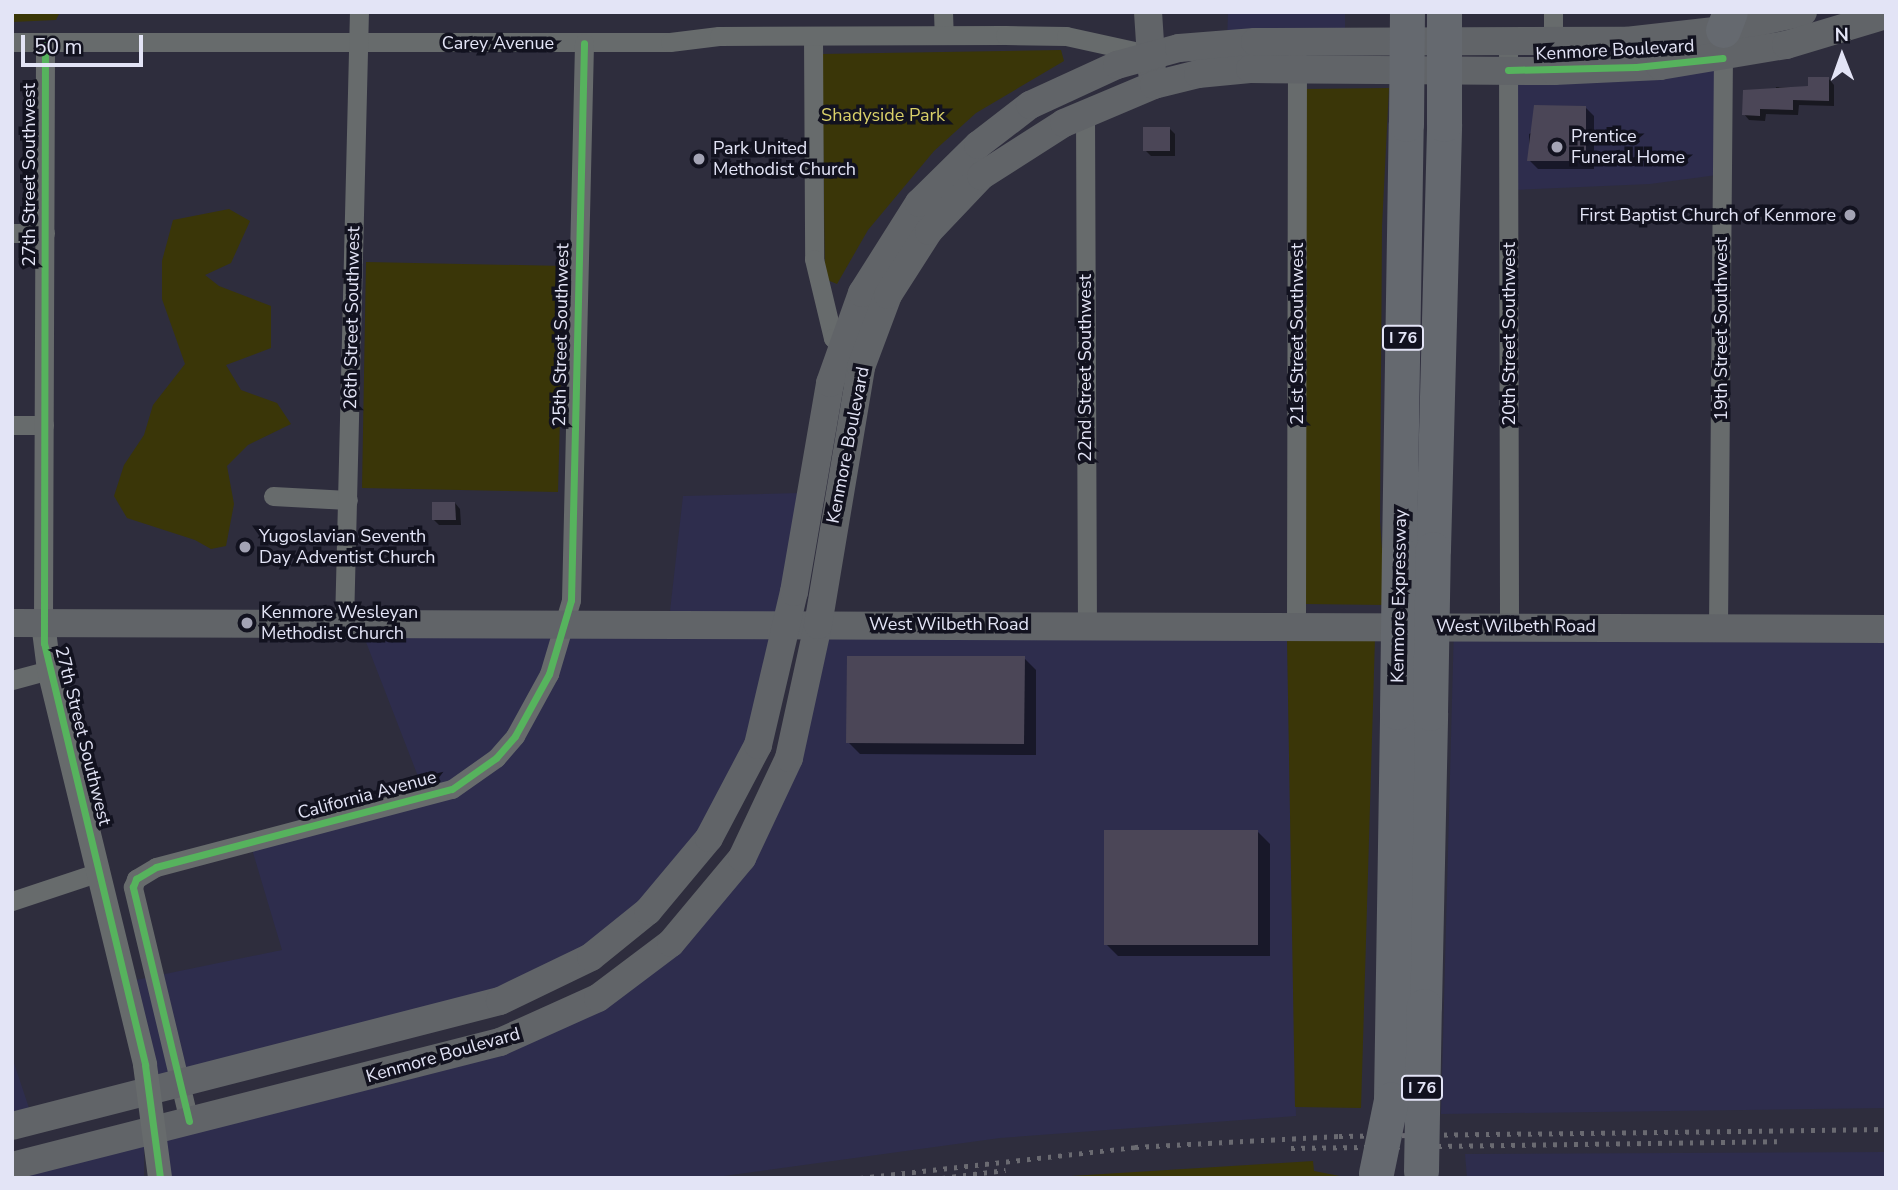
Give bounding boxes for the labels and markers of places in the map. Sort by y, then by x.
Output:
place label: Prentice Funeral Home [1571,126,1685,168]
place label: Park United Methodist Church [713,138,856,180]
marker: Prentice Funeral Home [1549,139,1565,155]
marker: Park United Methodist Church [691,151,707,167]
place label: First Baptist Church of Kenmore [1579,204,1836,226]
marker: First Baptist Church of Kenmore [1842,207,1858,223]
place label: Yugoslavian Seventh Day Adventist Church [259,526,435,568]
marker: Yugoslavian Seventh Day Adventist Church [237,539,253,555]
place label: Kenmore Wesleyan Methodist Church [261,602,418,644]
marker: Kenmore Wesleyan Methodist Church [239,615,255,631]

